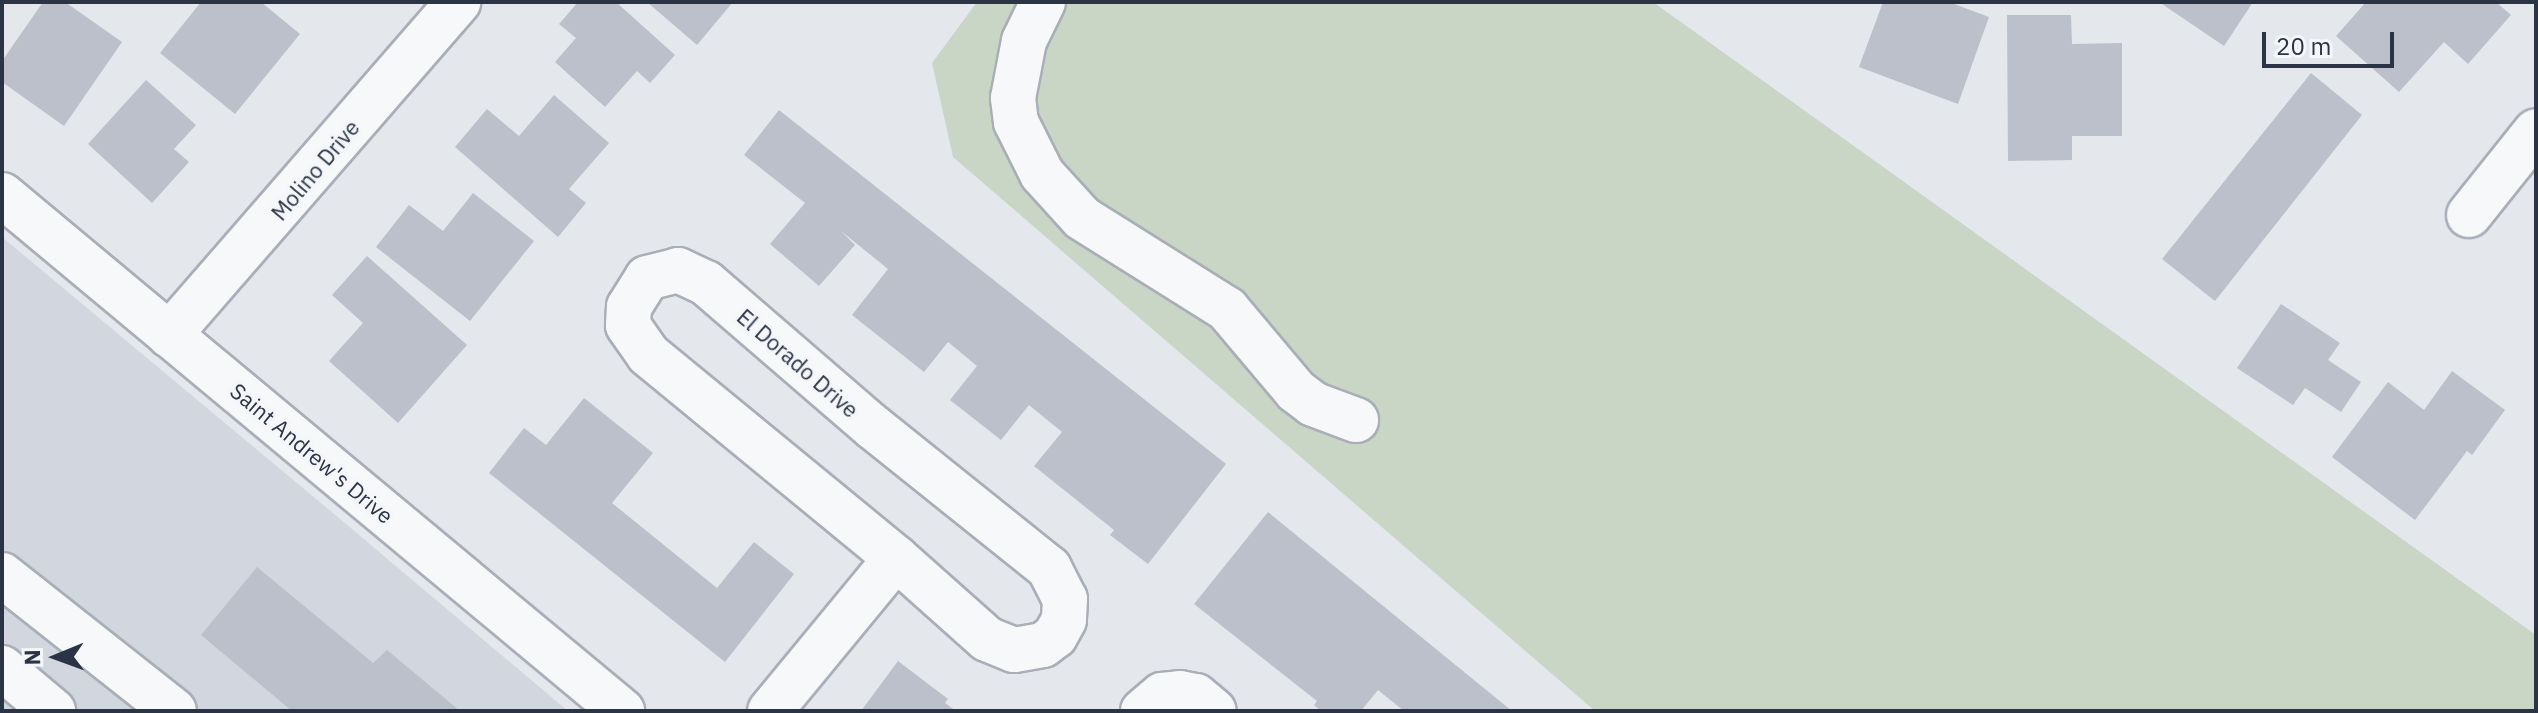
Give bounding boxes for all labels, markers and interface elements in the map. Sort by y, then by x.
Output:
scale bar [2266,16,2398,66]
text: 20 m [2276,30,2331,62]
street label: Molino Drive [265,115,365,225]
street label: El Dorado Drive [732,303,864,423]
street label: Saint Andrew's Drive [225,377,399,529]
north arrow [16,617,96,697]
text: N [17,649,46,666]

